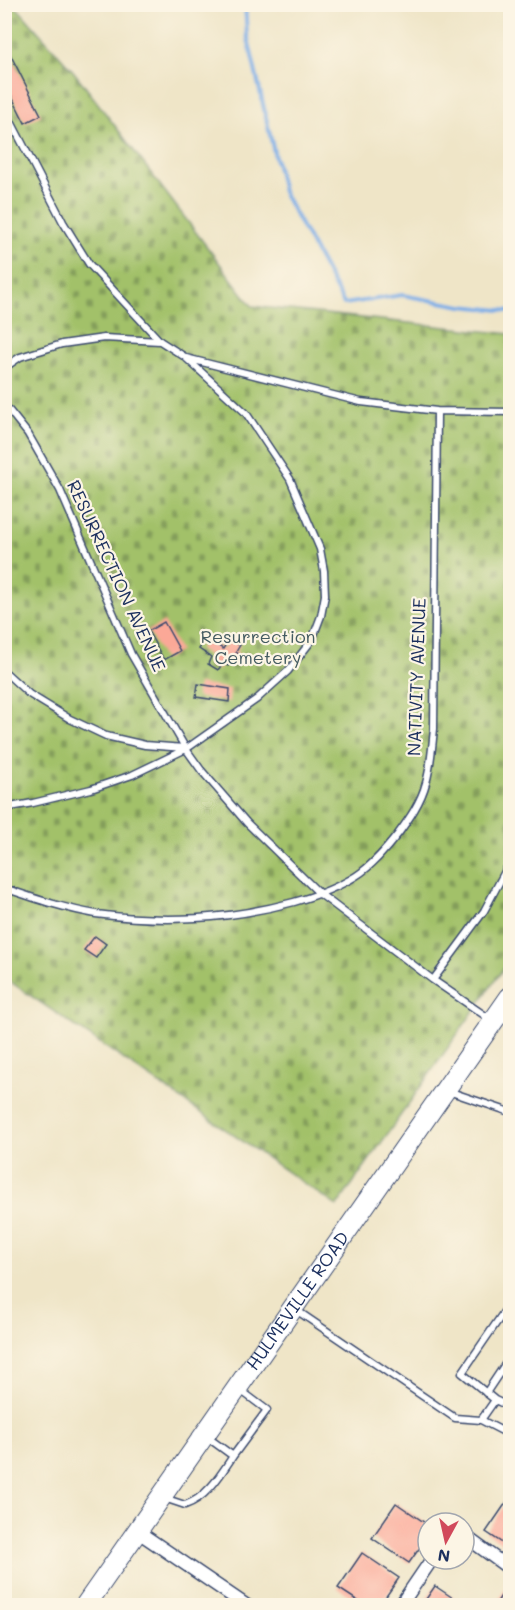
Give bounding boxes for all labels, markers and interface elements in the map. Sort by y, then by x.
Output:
street label: RESURRECTION AVENUE [62,476,172,675]
street label: NATIVITY AVENUE [401,598,431,756]
park label: Resurrection Cemetery [200,624,316,669]
street label: HULMEVILLE ROAD [240,1226,354,1375]
north arrow [416,1511,476,1571]
text: N [436,1545,451,1568]

